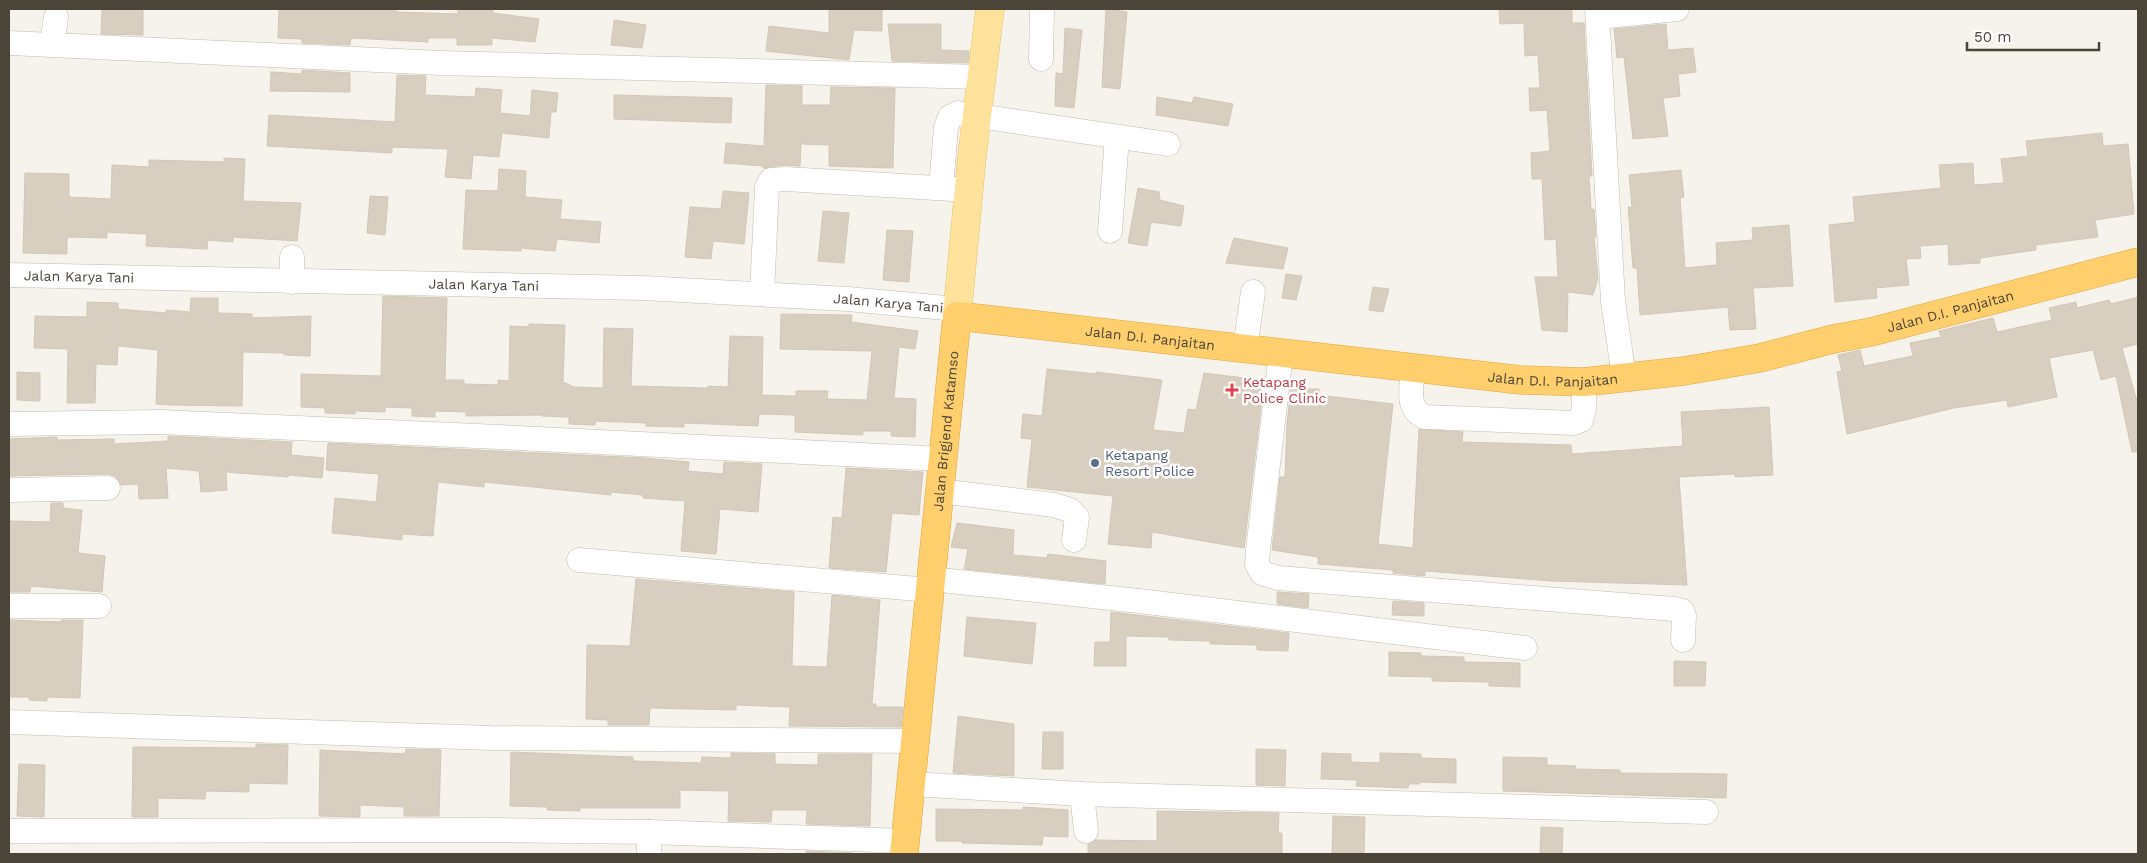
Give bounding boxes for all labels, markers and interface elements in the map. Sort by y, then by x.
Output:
scale bar [1967,20,2100,52]
text: 50 m [1974,28,2011,46]
street label: Jalan Karya Tani [24,267,134,286]
street label: Jalan Karya Tani [429,276,539,294]
street label: Jalan D.I. Panjaitan [1885,287,2015,335]
street label: Jalan Karya Tani [833,290,944,316]
street label: Jalan D.I. Panjaitan [1084,323,1216,353]
street label: Jalan Brigjend Katamso [930,350,962,512]
street label: Jalan D.I. Panjaitan [1487,368,1619,390]
place label: Ketapang Police Clinic [1243,374,1327,406]
marker: Ketapang Police Clinic [1225,383,1239,397]
place label: Ketapang Resort Police [1105,447,1195,479]
marker: Ketapang Resort Police [1089,457,1101,469]

